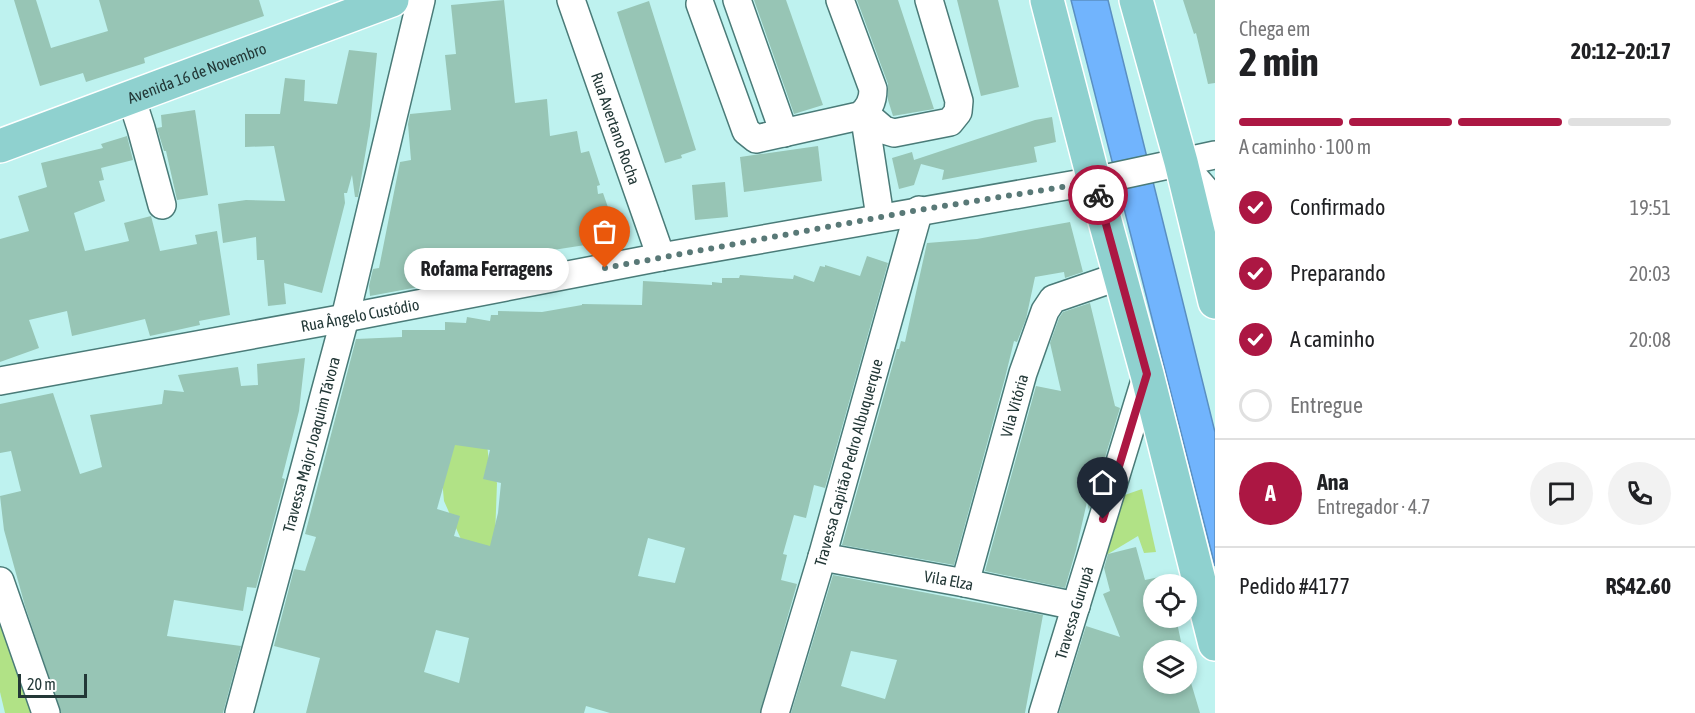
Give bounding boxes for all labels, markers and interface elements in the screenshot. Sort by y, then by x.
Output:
text: Chega em [1239,17,1311,40]
text: 20:12–20:17 [1571,38,1671,64]
street label: Avenida 16 de Novembro [125,39,269,107]
text: 2 min [1239,40,1319,84]
street label: Rua Avertano Rocha [588,70,644,187]
text: A caminho · 100 m [1239,135,1371,158]
courier [1068,165,1128,225]
icon: bike [1082,179,1115,212]
icon: check [1239,191,1272,224]
text: Confirmado [1290,194,1385,220]
text: 19:51 [1630,196,1671,219]
pin [579,206,630,268]
icon: bag [588,215,621,248]
callout: Rofama Ferragens [404,247,569,289]
text: Rofama Ferragens [420,257,553,280]
icon: check [1239,257,1272,290]
text: Preparando [1290,260,1386,286]
text: 20:03 [1629,262,1671,285]
street label: Rua Ângelo Custódio [299,295,421,335]
icon: check [1239,323,1272,356]
text: A caminho [1290,326,1375,352]
text: 20:08 [1629,328,1671,351]
street label: Travessa Major Joaquim Távora [279,355,343,534]
street label: Travessa Capitão Pedro Albuquerque [811,357,886,568]
street label: Vila Vitória [997,372,1031,439]
text: Entregue [1290,392,1363,418]
pin [1077,457,1128,519]
button: chat [1530,462,1593,525]
button: phone [1608,462,1671,525]
icon: home [1086,466,1119,499]
text: Ana [1317,469,1349,495]
text: A [1265,480,1276,506]
text: Entregador · 4.7 [1317,495,1430,518]
street label: Travessa Gurupá [1051,564,1097,661]
street label: Vila Elza [923,567,975,594]
text: Pedido #4177 [1239,573,1350,599]
text: R$42.60 [1605,573,1671,599]
map controls [1143,574,1197,694]
button: locate [1143,574,1197,628]
button: layers [1143,640,1197,694]
scale bar [18,671,87,698]
text: 20 m [27,675,56,693]

